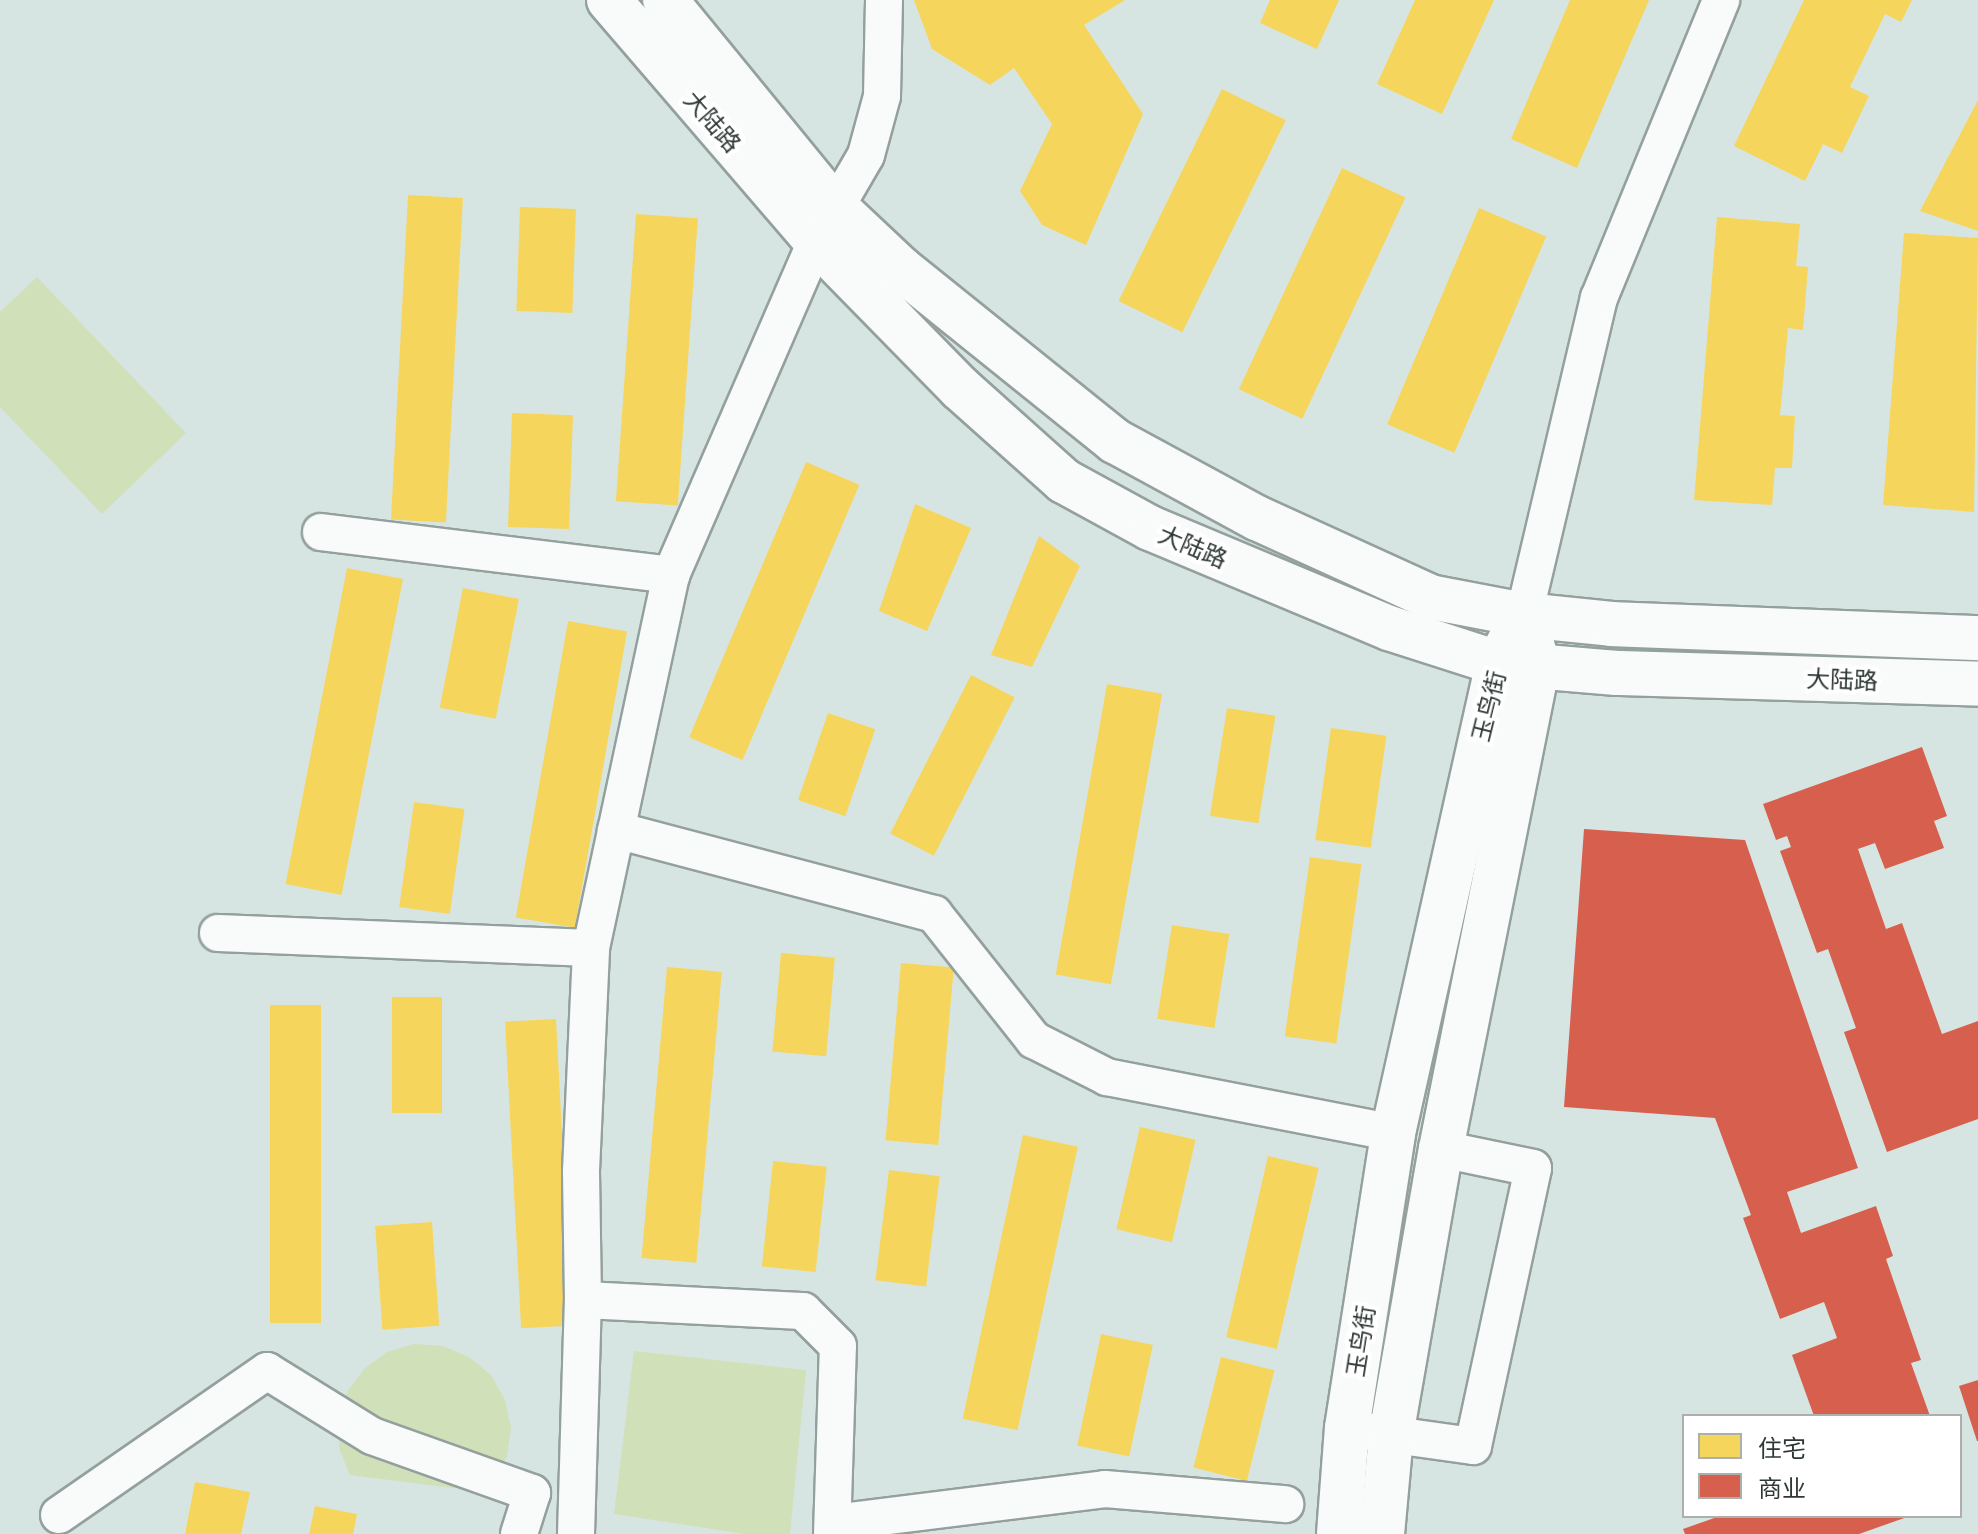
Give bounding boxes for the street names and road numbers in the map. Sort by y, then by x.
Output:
street label: 大陆路 [679,84,747,158]
street label: 大陆路 [1154,519,1232,573]
street label: 大陆路 [1806,663,1878,695]
street label: 玉鸟街 [1465,668,1511,744]
street label: 玉鸟街 [1340,1303,1380,1379]

